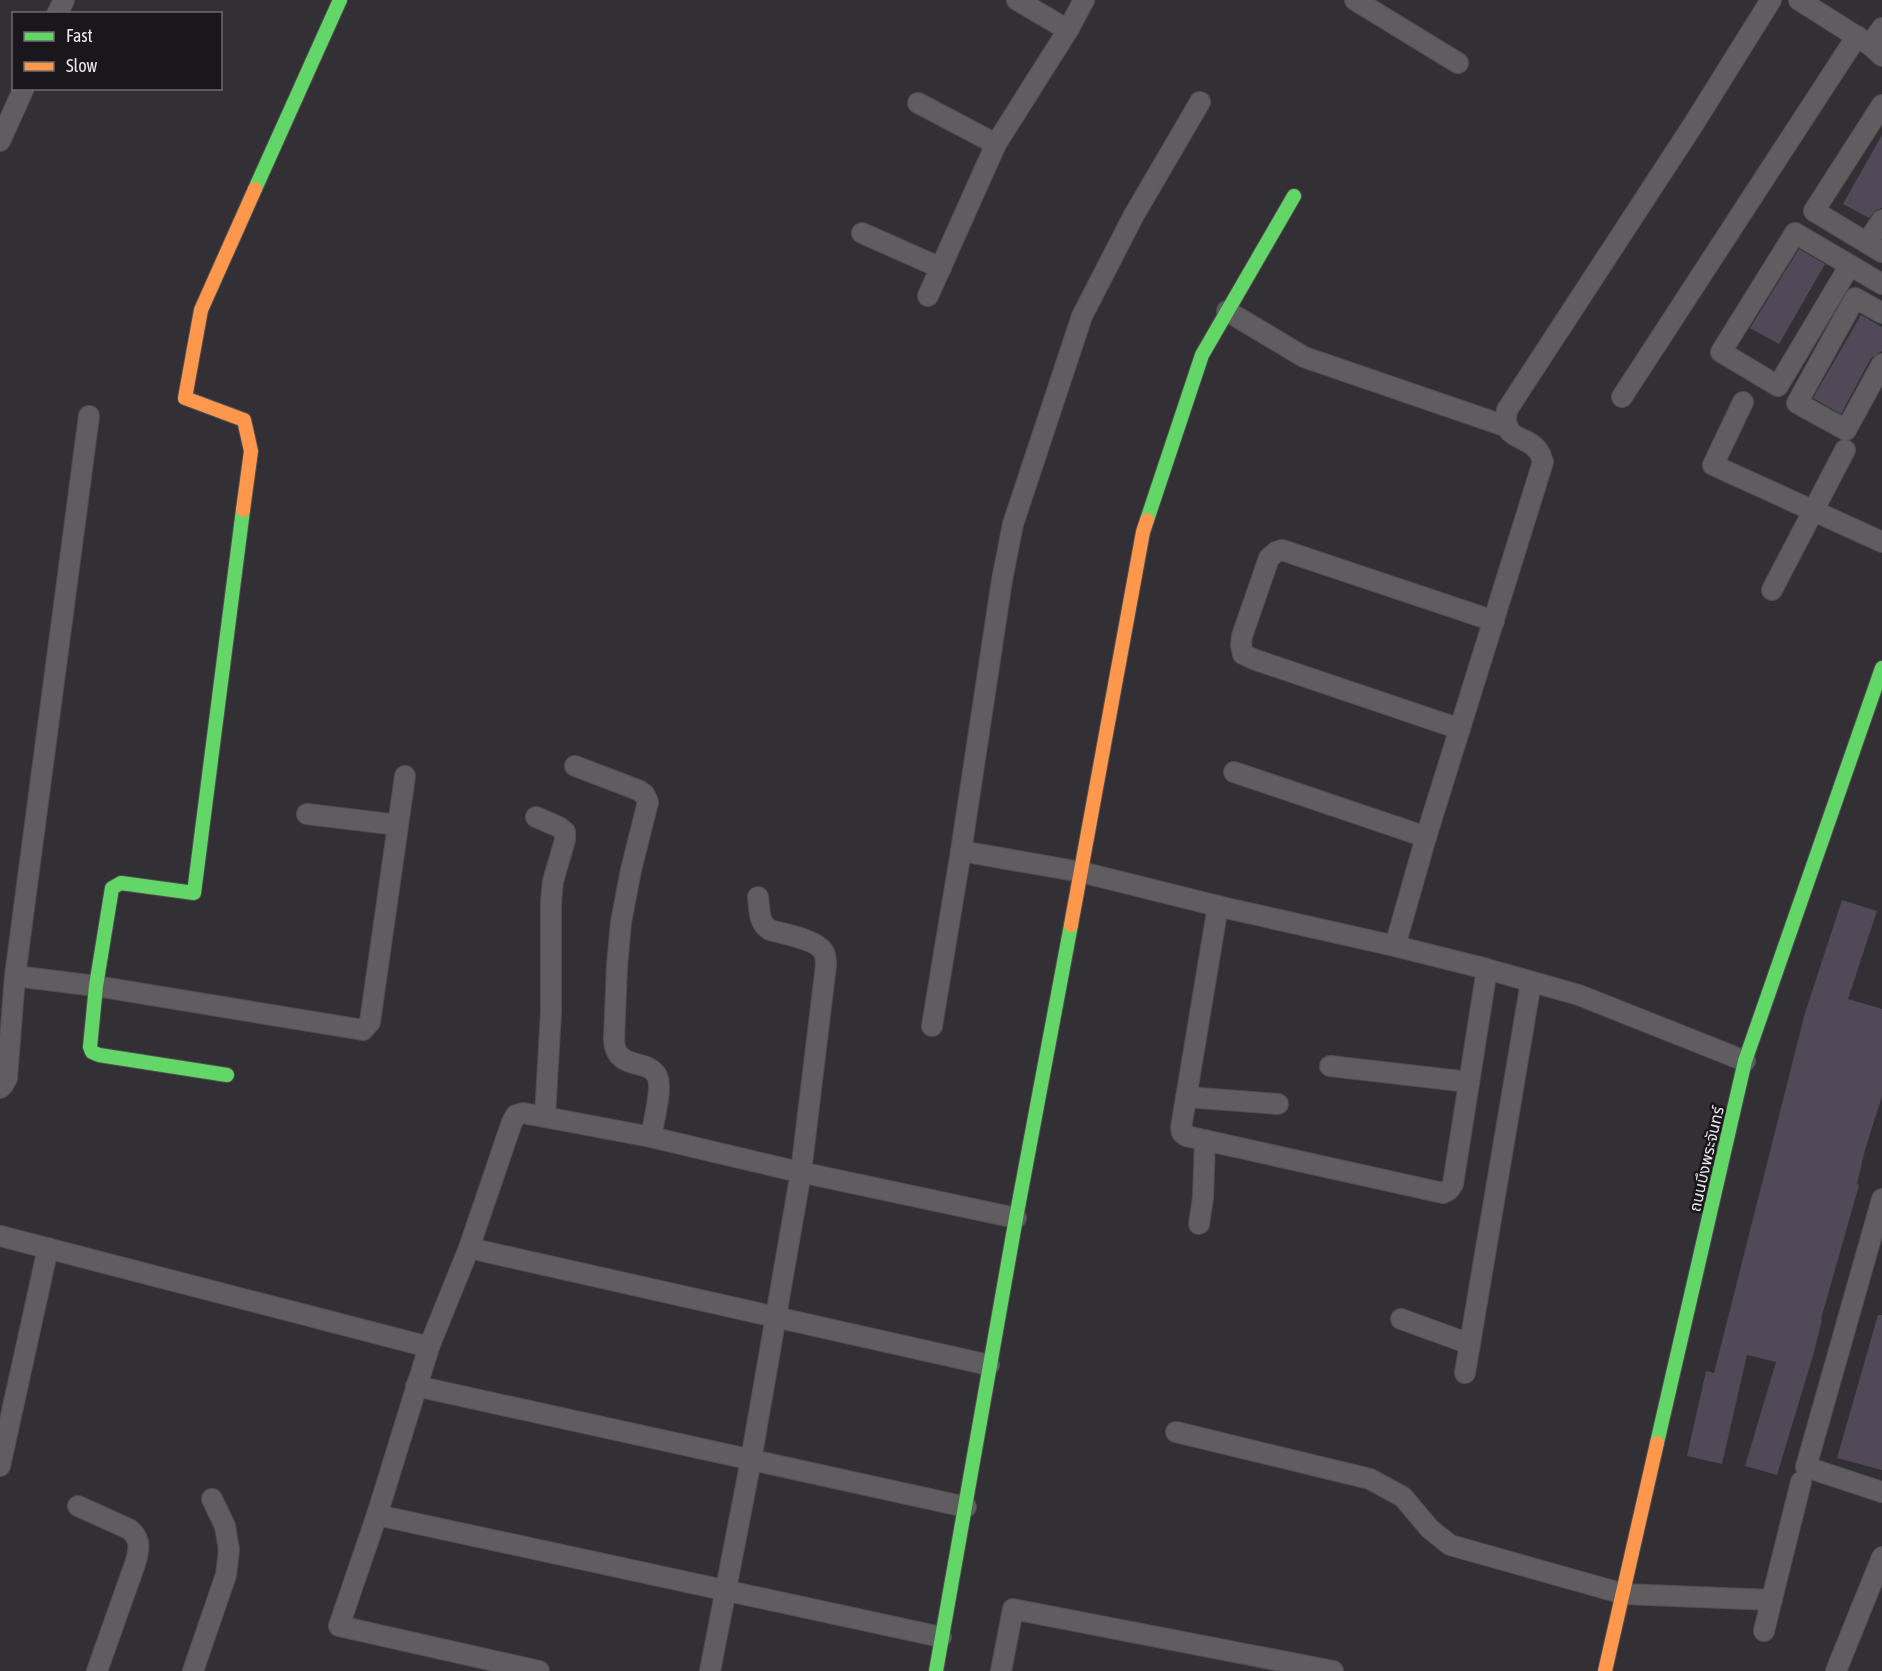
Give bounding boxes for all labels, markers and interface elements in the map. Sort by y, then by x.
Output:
legend [12,12,222,90]
text: Fast [66,25,93,46]
text: Slow [66,55,97,76]
street label: ถนนบึงพระจันทร์ [1685,1104,1727,1214]

